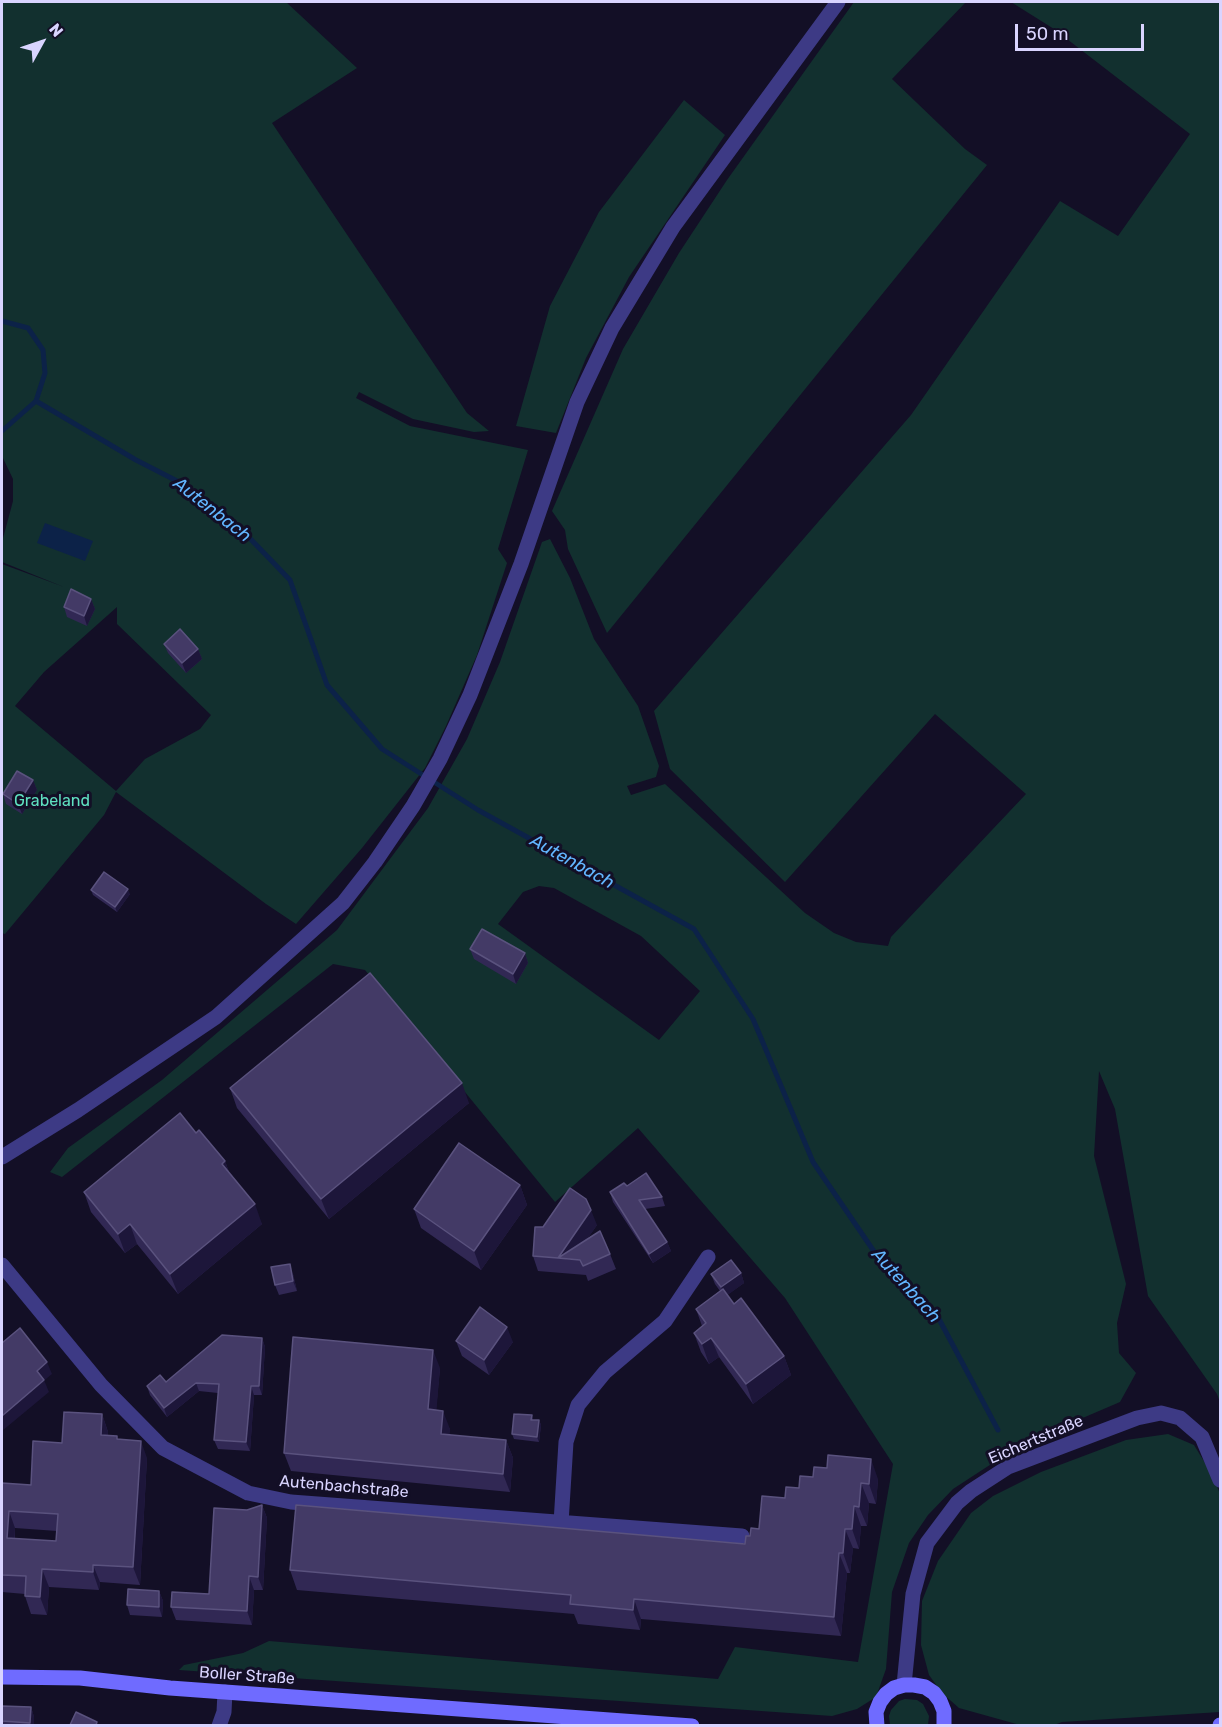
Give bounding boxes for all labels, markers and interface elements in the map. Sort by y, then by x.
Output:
north arrow [12,12,72,72]
scale bar [1018,12,1147,50]
text: N [45,20,67,41]
text: 50 m [1026,23,1069,45]
water label: Autenbach [169,473,255,547]
park label: Grabeland [14,791,90,811]
water label: Autenbach [526,830,618,894]
water label: Autenbach [867,1244,945,1328]
street label: Eichertstraße [986,1411,1086,1469]
street label: Autenbachstraße [279,1472,409,1502]
street label: Boller Straße [198,1663,296,1689]

